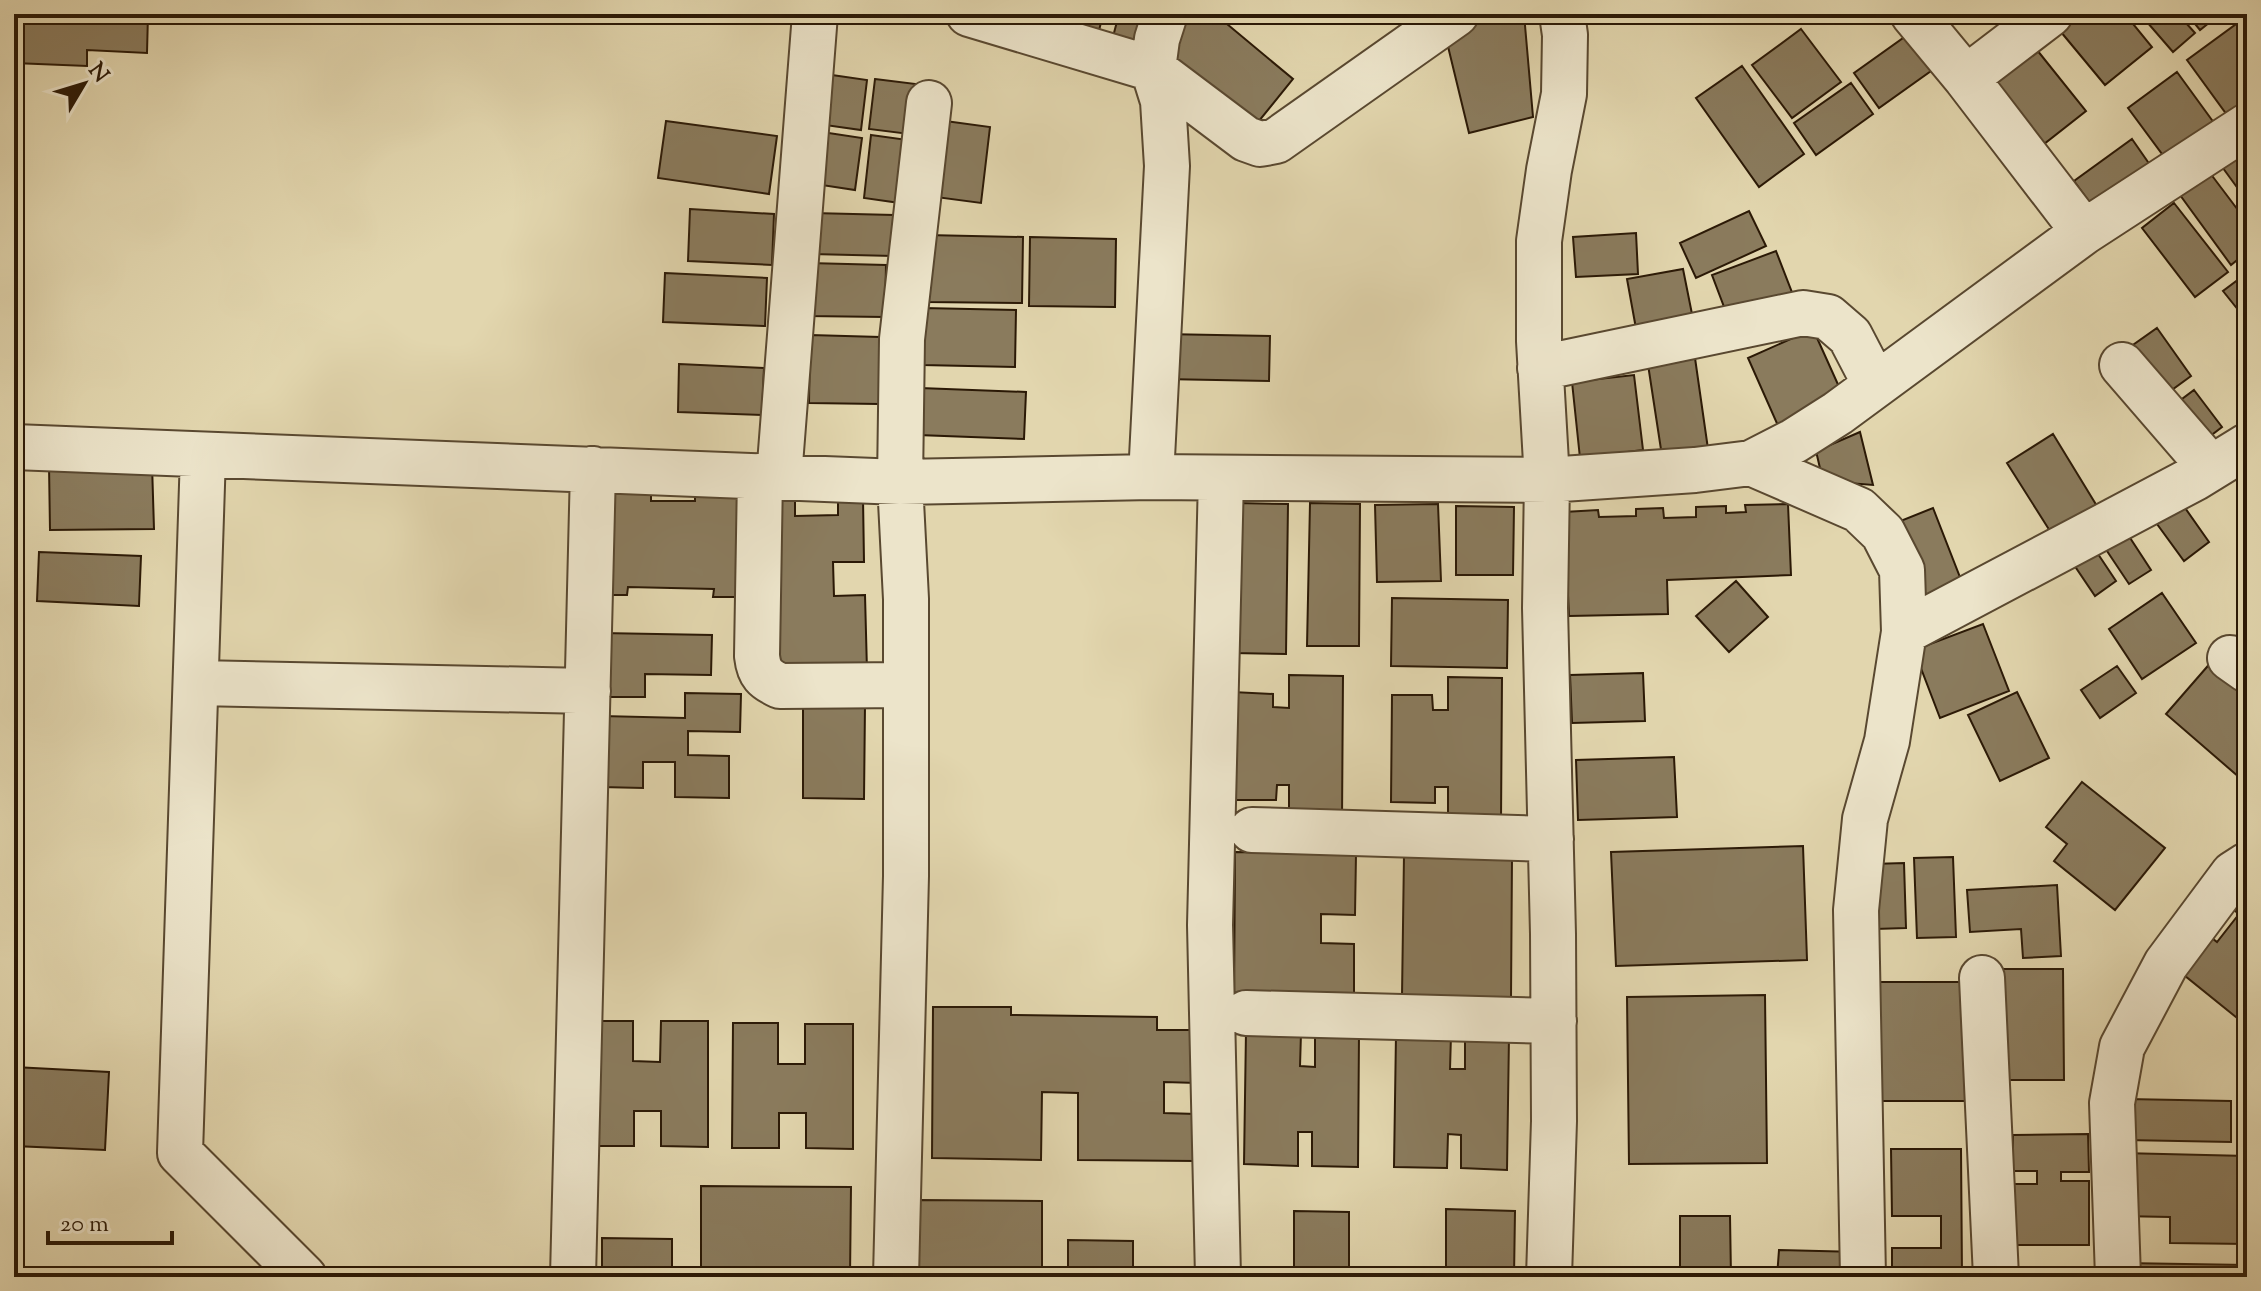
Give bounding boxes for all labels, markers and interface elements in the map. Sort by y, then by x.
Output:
north arrow [44,44,124,124]
text: N [79,57,116,91]
scale bar [48,1195,172,1245]
text: 20 m [60,1208,109,1242]

